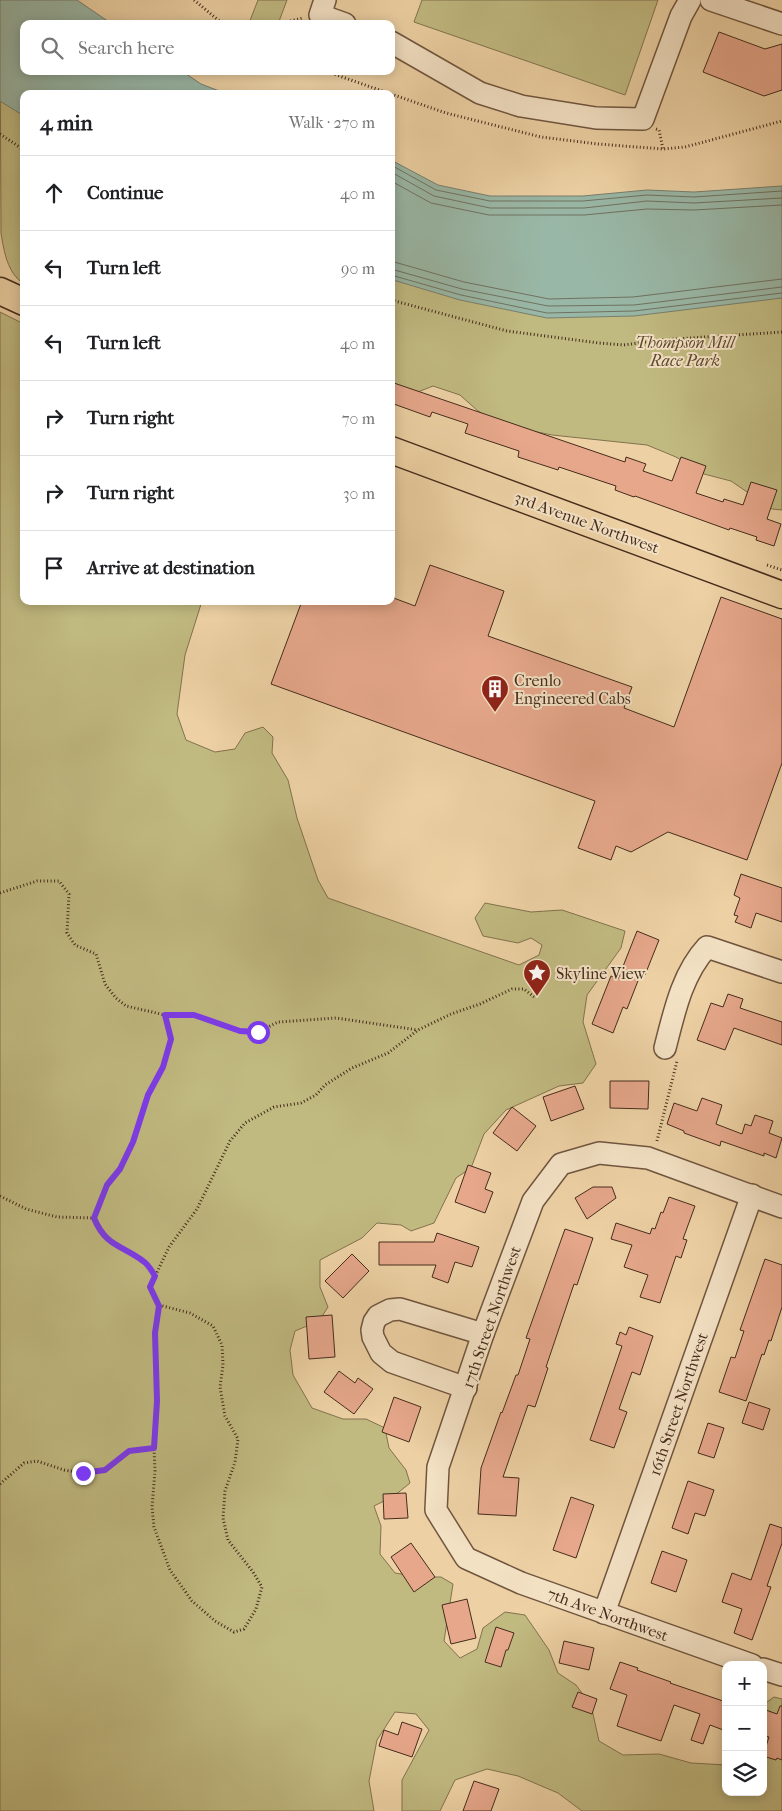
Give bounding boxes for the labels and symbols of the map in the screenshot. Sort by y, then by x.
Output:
park label: Thompson Mill Race Park [636,333,737,370]
street label: 3rd Avenue Northwest [512,487,662,558]
place label: Crenlo Engineered Cabs [514,671,631,708]
building icon: Crenlo Engineered Cabs [480,674,510,713]
place icon: Skyline View [522,958,552,997]
place label: Skyline View [556,964,646,983]
route start [247,1021,270,1044]
street label: 17th Street Northwest [458,1243,525,1391]
street label: 16th Street Northwest [645,1330,712,1478]
route end [72,1462,95,1485]
street label: 7th Ave Northwest [545,1584,671,1645]

